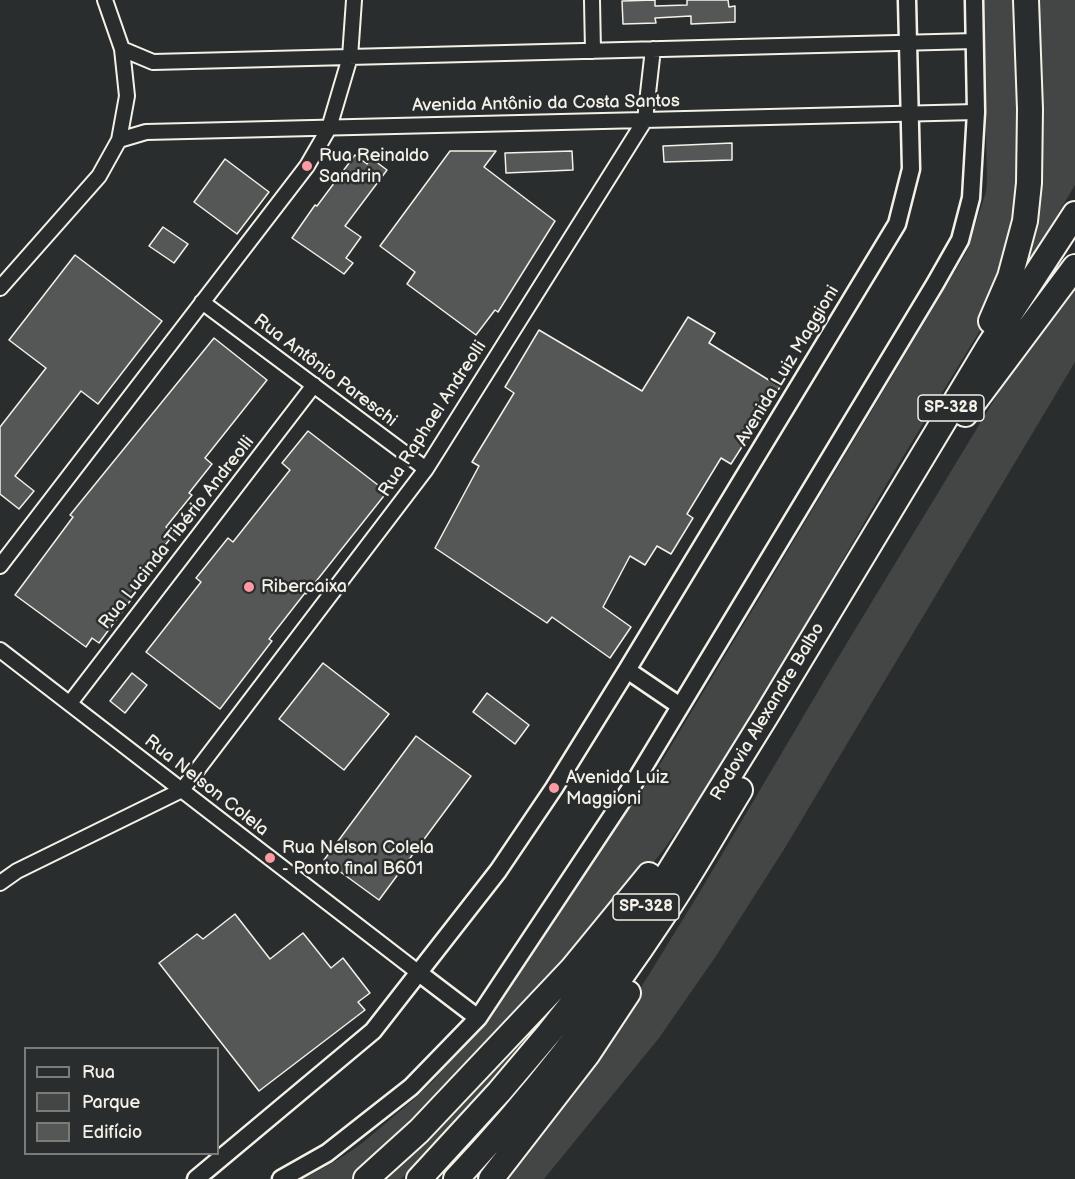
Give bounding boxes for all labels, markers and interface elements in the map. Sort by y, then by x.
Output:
street label: Avenida Antônio da Costa Santos [412,91,680,117]
place label: Rua Reinaldo Sandrin [319,145,429,188]
marker: Rua Reinaldo Sandrin [300,159,314,173]
street label: Avenida Luiz Maggioni [732,282,844,450]
street label: Rua Antônio Pareschi [249,310,401,432]
street label: Rua Raphael Andreolli [374,337,492,501]
road number: SP-328 [918,395,984,421]
street label: Rua Lucinda Tibério Andreolli [95,432,259,634]
place label: Ribercaixa [261,576,347,598]
marker: Ribercaixa [242,580,256,594]
street label: Rodovia Alexandre Balbo [706,619,830,805]
street label: Rua Nelson Colela [140,731,272,841]
place label: Avenida Luiz Maggioni [566,767,669,810]
marker: Avenida Luiz Maggioni [547,781,561,795]
place label: Rua Nelson Colela - Ponto final B601 [282,837,434,880]
marker: Rua Nelson Colela - Ponto final B601 [263,851,277,865]
road number: SP-328 [613,894,679,920]
legend [24,1047,219,1155]
text: Rua [82,1062,115,1083]
text: Parque [82,1092,140,1113]
text: Edifício [82,1122,142,1143]

